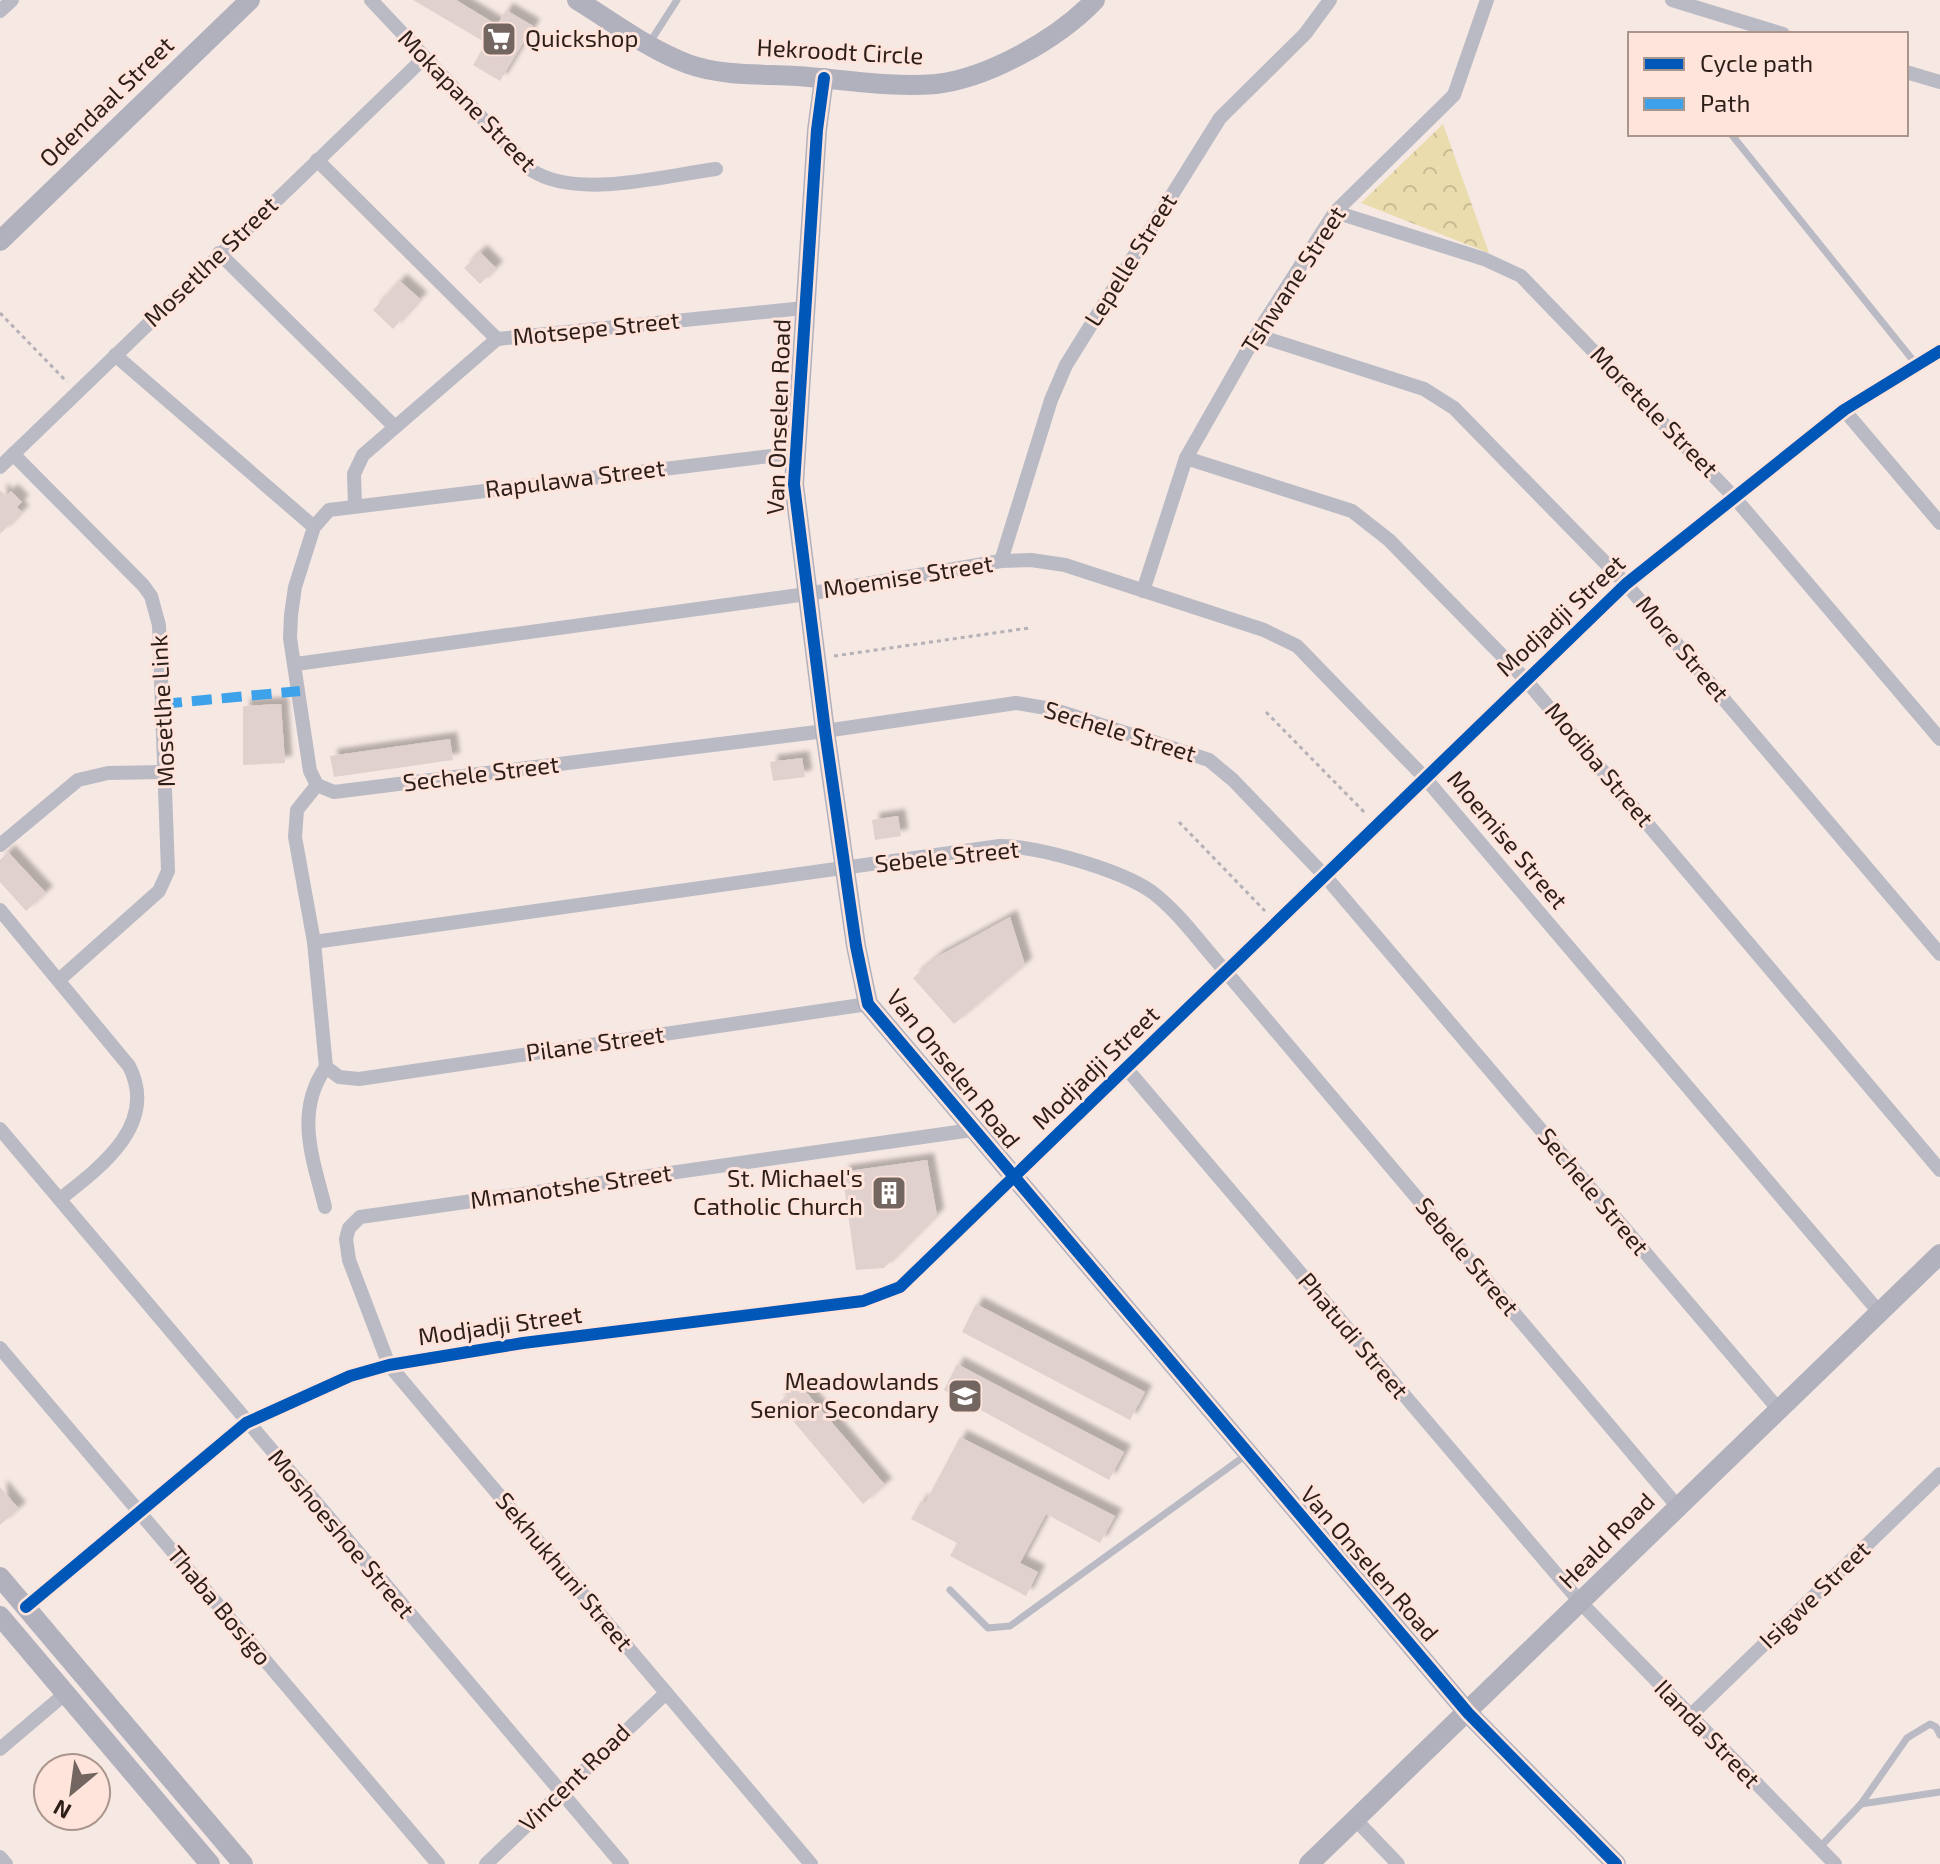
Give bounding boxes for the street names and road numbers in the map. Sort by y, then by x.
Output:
street label: Mokapane Street [393,23,543,177]
street label: Odendaal Street [33,30,179,172]
street label: Hekroodt Circle [756,32,924,69]
street label: Lepelle Street [1077,187,1182,331]
street label: Mosetlhe Street [137,190,283,332]
street label: Tshwane Street [1234,200,1351,358]
street label: Motsepe Street [511,304,681,351]
street label: Van Onselen Road [760,318,795,515]
street label: Moretele Street [1585,339,1725,483]
street label: Rapulawa Street [483,452,666,503]
street label: Moemise Street [821,548,995,603]
street label: Modjadji Street [1490,548,1630,682]
street label: More Street [1631,589,1736,707]
street label: Mosetlhe Link [143,634,180,788]
street label: Sechele Street [1041,694,1200,767]
street label: Modiba Street [1540,696,1661,832]
street label: Sechele Street [401,749,560,796]
street label: Moemise Street [1442,764,1574,914]
street label: Sebele Street [873,834,1020,878]
street label: Van Onselen Road [881,983,1027,1153]
street label: Modjadji Street [1025,999,1165,1135]
street label: Pilane Street [524,1018,666,1067]
street label: Sechele Street [1533,1122,1656,1260]
street label: Mmanotshe Street [468,1157,673,1214]
street label: Sebele Street [1410,1191,1526,1321]
street label: Phatudi Street [1293,1266,1415,1404]
street label: Modjadji Street [416,1299,584,1350]
street label: Moshoeshoe Street [263,1442,421,1624]
street label: Van Onselen Road [1295,1480,1445,1647]
street label: Sekhukhuni Street [490,1486,640,1656]
street label: Heald Road [1552,1486,1660,1594]
street label: Isigwe Street [1753,1534,1875,1654]
street label: Thaba Bosigo [162,1539,278,1671]
street label: Ilanda Street [1649,1673,1767,1793]
street label: Vincent Road [513,1717,635,1837]

